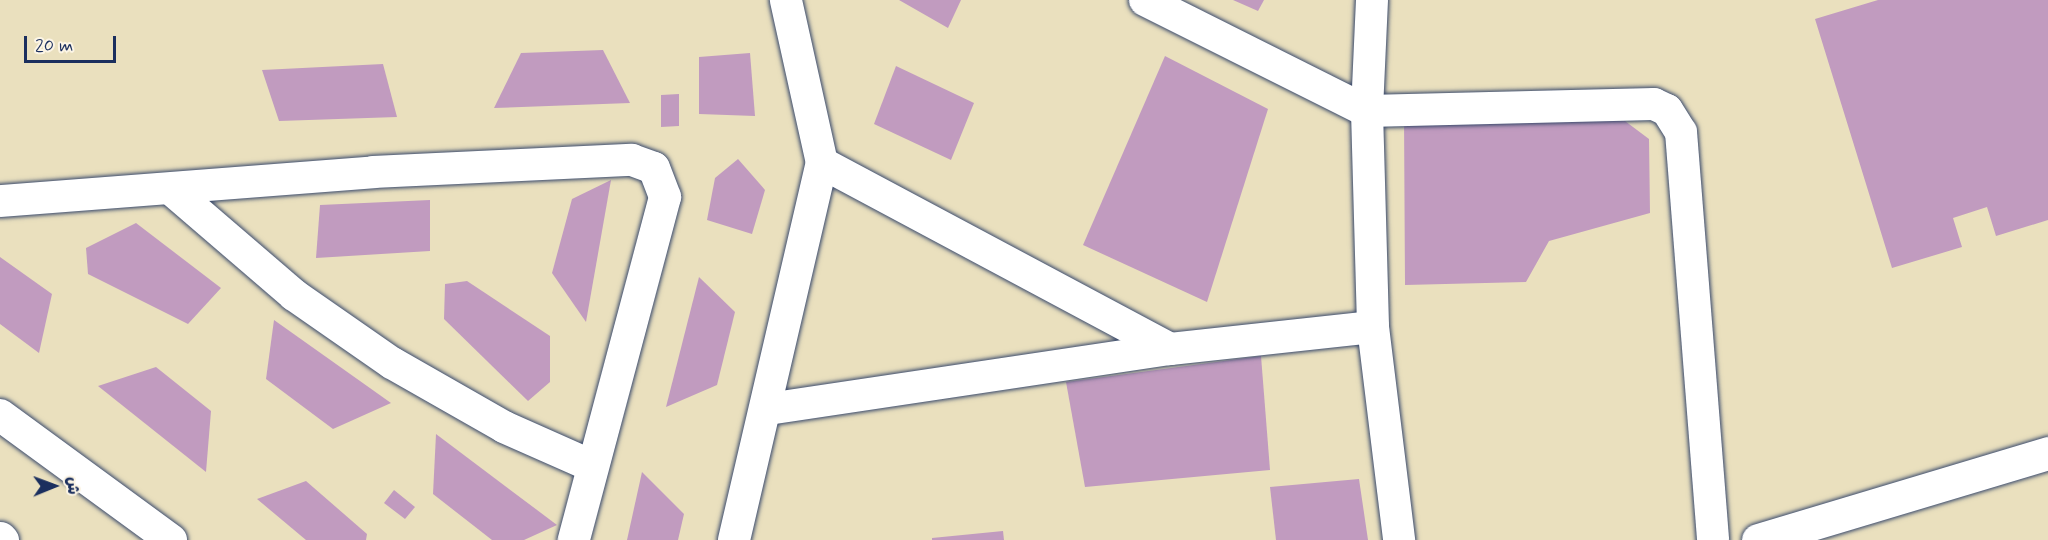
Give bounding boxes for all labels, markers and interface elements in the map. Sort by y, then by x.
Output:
scale bar [27,24,118,62]
text: 20 m [35,34,73,58]
north arrow [24,456,84,516]
text: ش [62,477,83,495]

